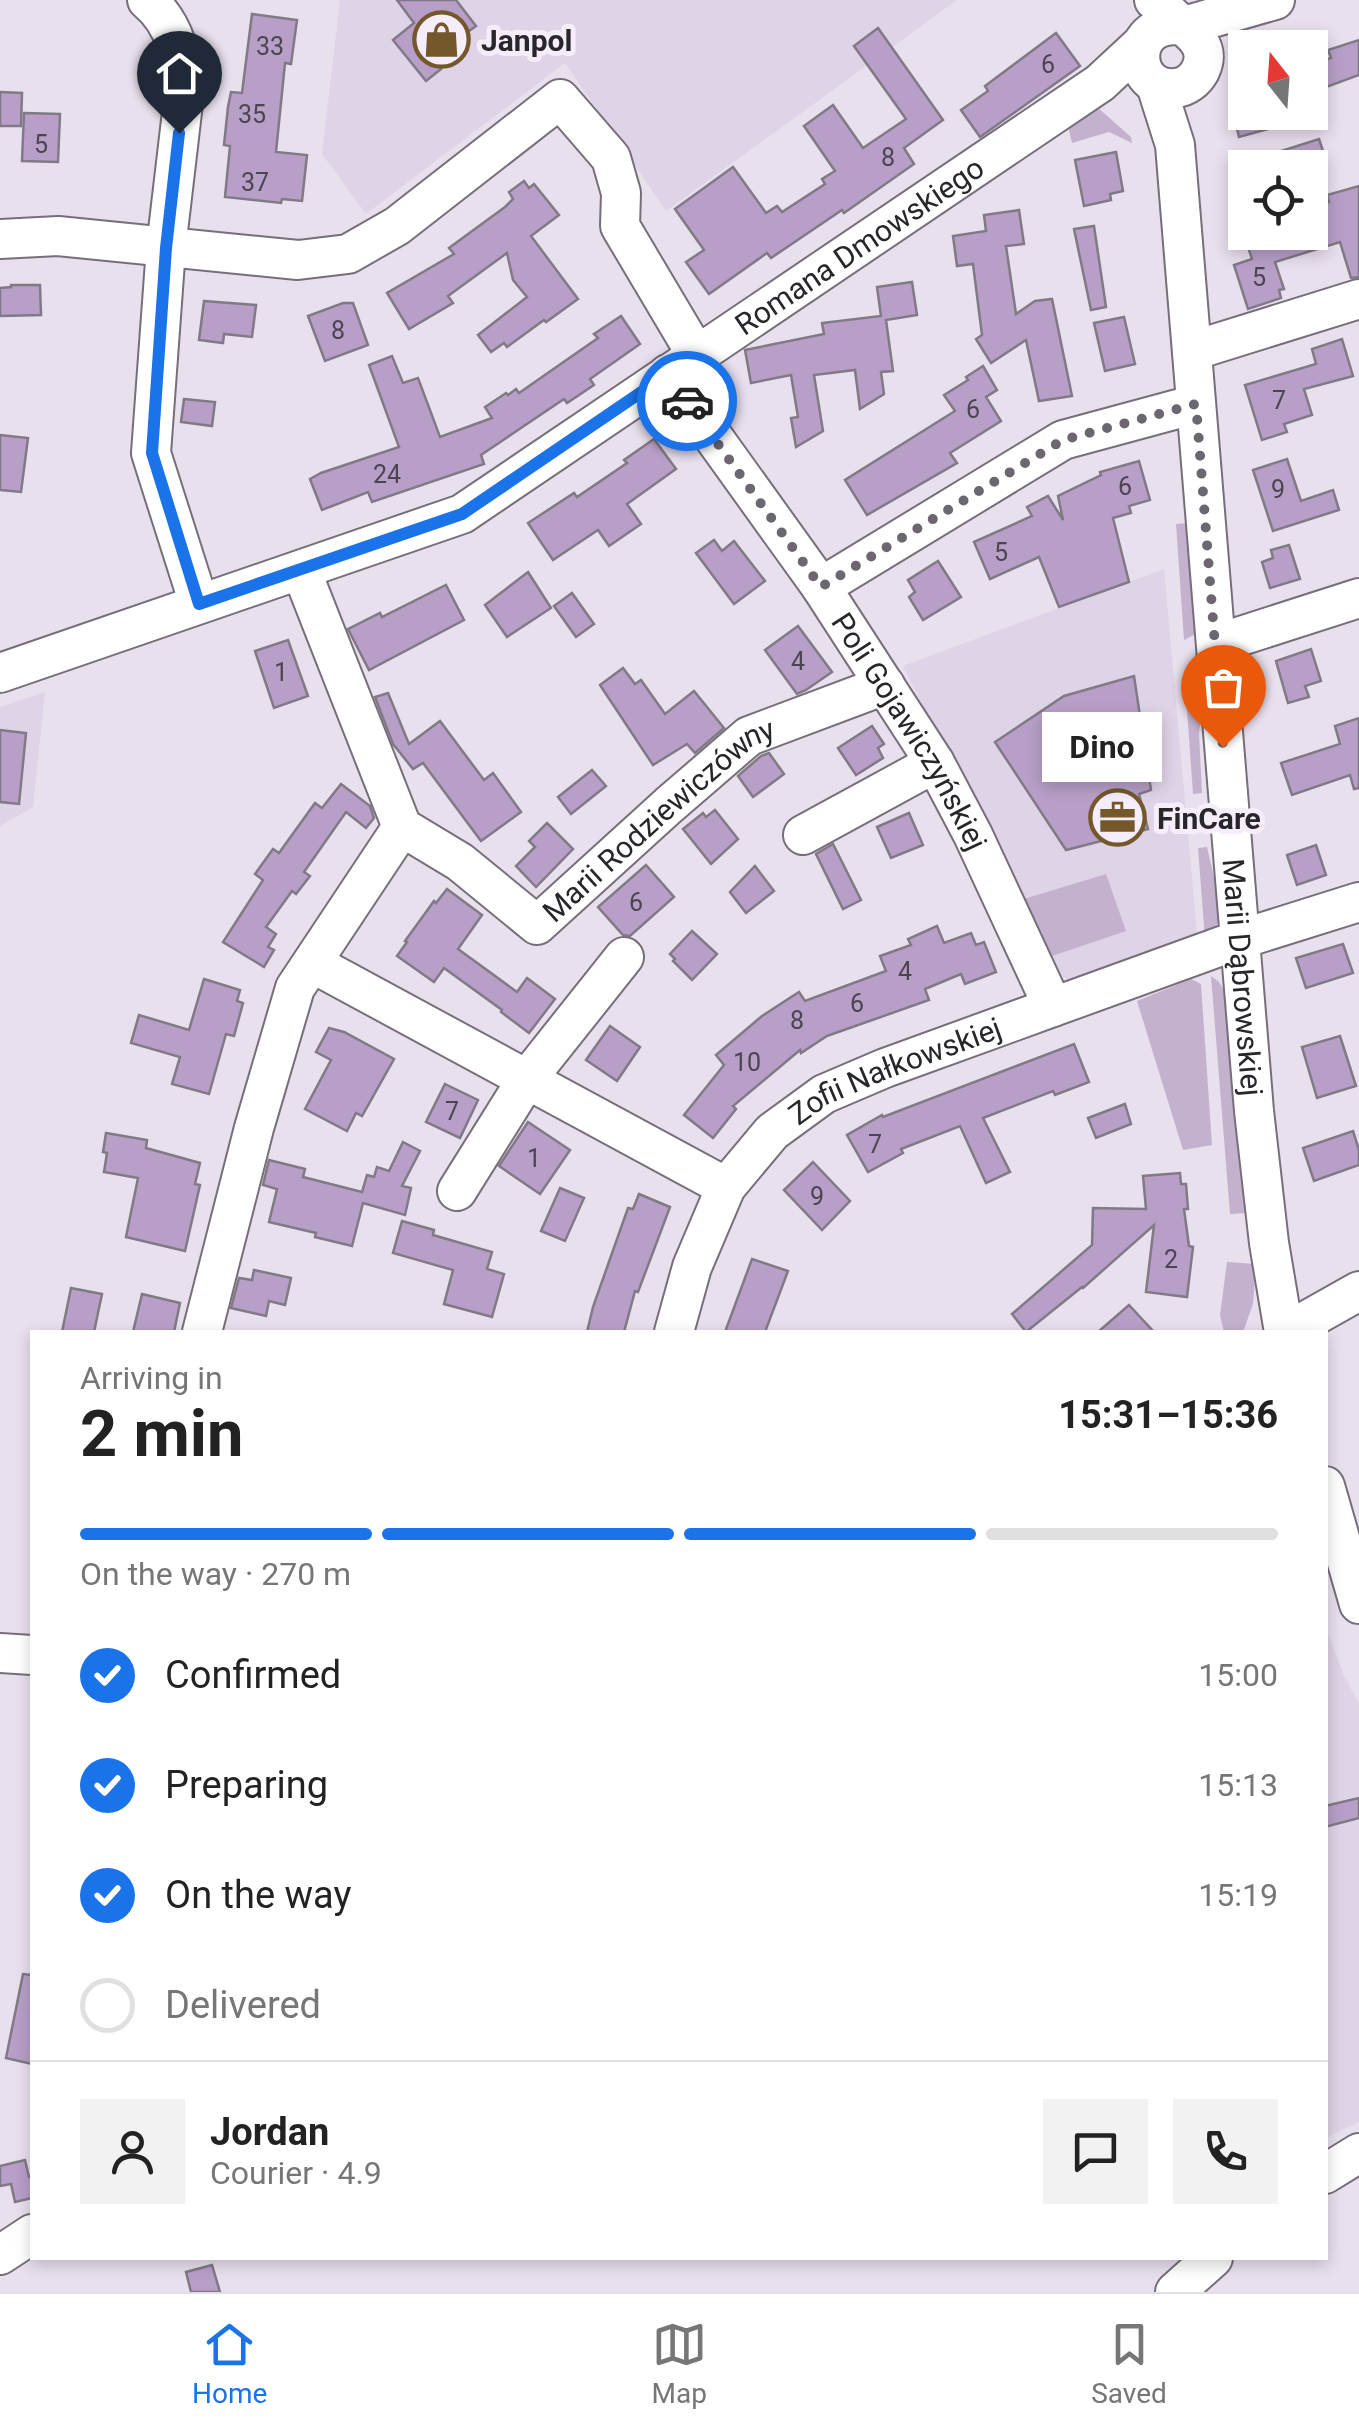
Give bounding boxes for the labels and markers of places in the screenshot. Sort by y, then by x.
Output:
shop icon: Janpol [412,10,472,70]
place label: Janpol [481,23,572,58]
pin [137,31,222,134]
pin [1181,645,1266,748]
callout: Dino [1043,712,1163,782]
office icon: FinCare [1088,788,1148,848]
place label: FinCare [1157,801,1261,836]

